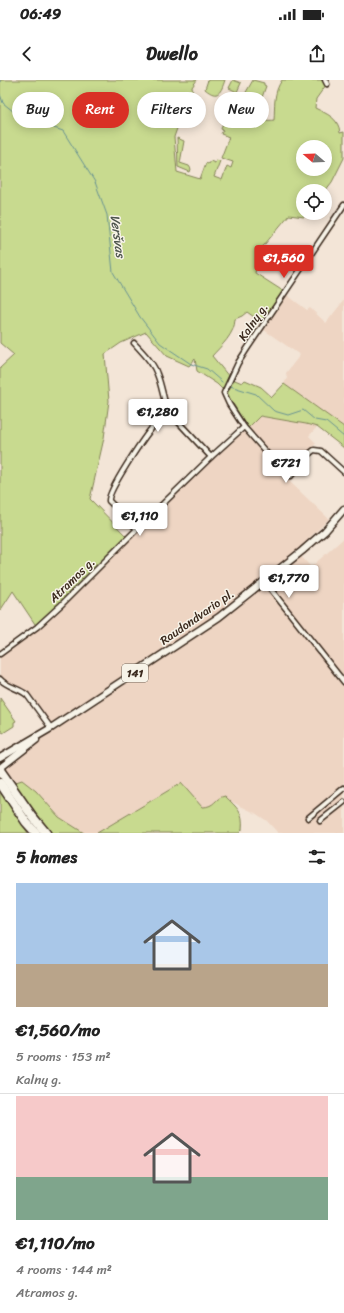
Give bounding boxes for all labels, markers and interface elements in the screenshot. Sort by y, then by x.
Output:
text: 06:49 [20,1,61,27]
text: Dwello [146,38,198,70]
icon: back [16,43,38,65]
icon: share [306,43,328,65]
chip: Buy [12,92,64,128]
chip: Rent [72,92,129,128]
chip: Filters [137,92,206,128]
chip: New [214,92,269,128]
north arrow [296,140,332,176]
map controls [296,140,332,220]
button: locate [296,184,332,220]
water label: Veršvas [104,213,133,260]
pin: €1,560 [251,245,317,279]
text: €1,560 [263,246,305,269]
street label: Kalnų g. [232,298,274,346]
pin: €1,280 [125,399,191,433]
text: €1,280 [137,400,179,423]
pin: €721 [262,450,310,484]
text: €721 [271,451,301,474]
pin: €1,110 [107,503,173,537]
text: €1,110 [121,504,159,527]
street label: Atramos g. [43,552,100,609]
pin: €1,770 [256,565,322,599]
text: €1,770 [269,566,309,589]
street label: Raudondvario pl. [155,583,239,651]
road number: 141 [122,664,148,682]
text: 5 homes [16,842,77,872]
icon: filters [306,846,328,868]
icon: home [136,909,208,981]
text: €1,560/mo [16,1015,100,1045]
text: 5 rooms · 153 m² [16,1045,111,1068]
text: Kalnų g. [16,1068,62,1091]
icon: home [136,1122,208,1194]
text: €1,110/mo [16,1228,95,1258]
text: 4 rooms · 144 m² [16,1258,112,1281]
text: Atramos g. [16,1281,79,1304]

